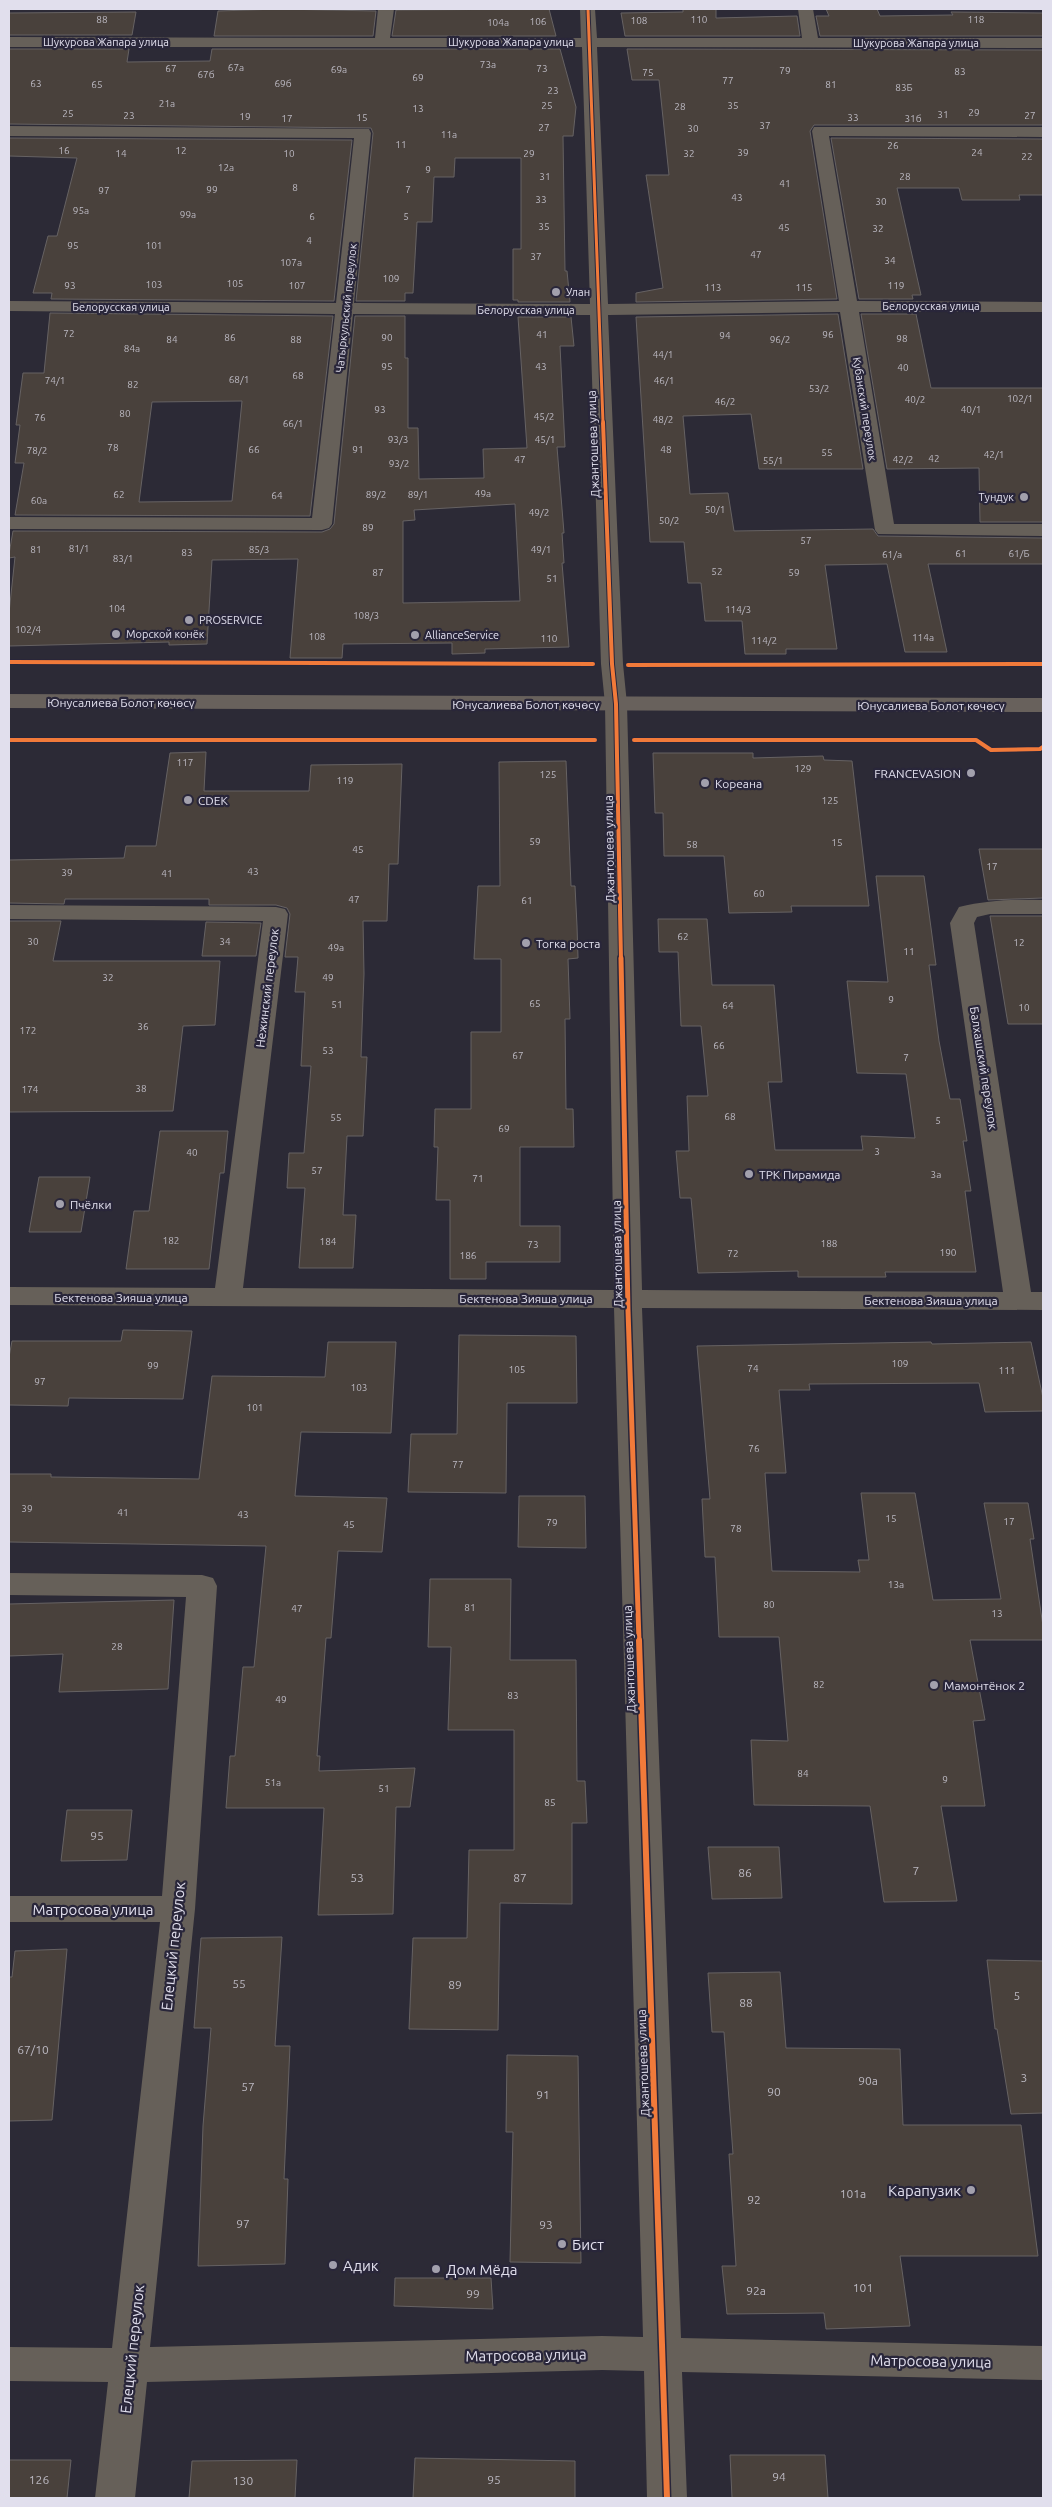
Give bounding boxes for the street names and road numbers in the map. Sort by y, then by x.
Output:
street label: Шукурова Жапара улица [43,36,169,48]
street label: Шукурова Жапара улица [448,36,574,48]
street label: Шукурова Жапара улица [853,37,979,49]
street label: Чатыркульский переулок [333,243,359,373]
street label: Белорусская улица [882,300,980,312]
street label: Белорусская улица [72,301,170,313]
street label: Белорусская улица [477,304,575,316]
street label: Кубанский переулок [851,356,879,462]
street label: Джантошева улица [585,390,601,498]
street label: Юнусалиева Болот көчөсү [47,696,195,709]
street label: Юнусалиева Болот көчөсү [452,698,600,711]
street label: Юнусалиева Болот көчөсү [857,699,1005,712]
street label: Джантошева улица [602,795,616,903]
street label: Нежинский переулок [253,928,281,1048]
street label: Балхашский переулок [968,1006,1000,1130]
street label: Джантошева улица [610,1200,624,1308]
street label: Бектенова Зияша улица [54,1291,188,1304]
street label: Бектенова Зияша улица [459,1292,593,1305]
street label: Бектенова Зияша улица [864,1294,998,1307]
street label: Джантошева улица [621,1605,637,1713]
street label: Елецкий переулок [158,1881,188,2011]
street label: Матросова улица [32,1901,154,1918]
street label: Джантошева улица [635,2009,651,2117]
street label: Елецкий переулок [117,2284,147,2414]
street label: Матросова улица [465,2345,587,2365]
street label: Матросова улица [870,2351,992,2371]

